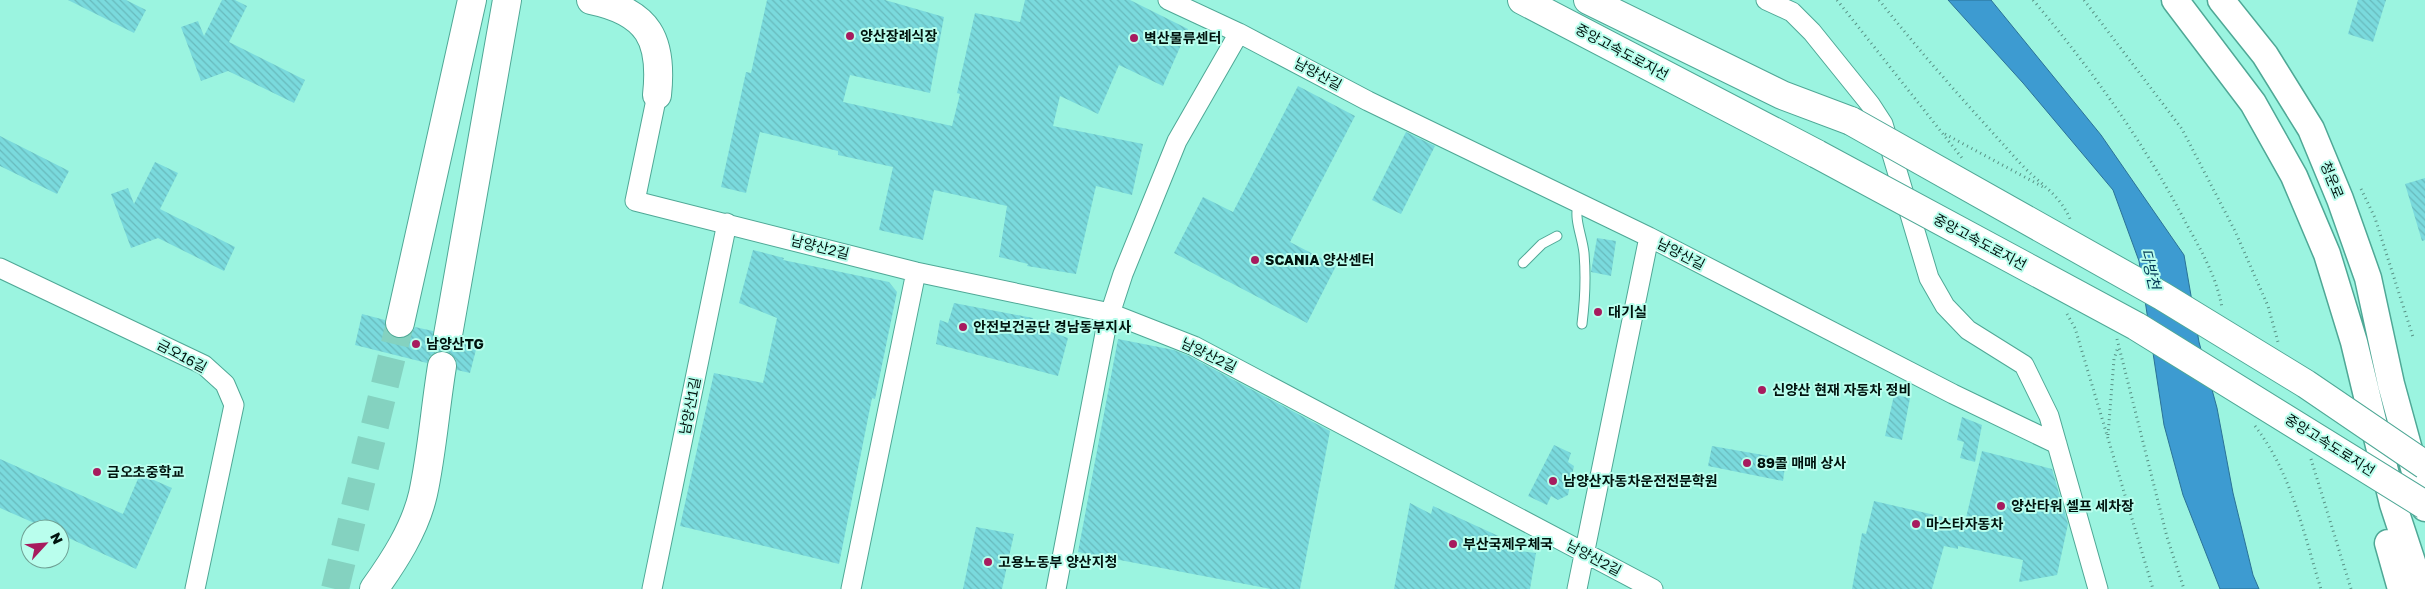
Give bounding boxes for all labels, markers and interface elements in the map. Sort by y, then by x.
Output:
street label: 중앙고속도로지선 [1573,20,1672,83]
place label: 양산장례식장 [860,27,937,44]
place label: 벽산물류센터 [1144,29,1221,46]
marker: 양산장례식장 [844,30,856,42]
marker: 벽산물류센터 [1128,32,1140,44]
street label: 남양산길 [1291,54,1345,93]
street label: 청운로 [2317,159,2348,201]
street label: 중앙고속도로지선 [1931,210,2030,273]
street label: 남양산2길 [789,231,851,262]
street label: 남양산길 [1654,234,1708,273]
water label: 다방천 [2138,247,2165,293]
place label: SCANIA 양산센터 [1265,251,1374,268]
marker: SCANIA 양산센터 [1249,254,1261,266]
place label: 대기실 [1608,303,1647,320]
marker: 대기실 [1592,306,1604,318]
place label: 안전보건공단 경남동부지사 [973,318,1131,335]
marker: 안전보건공단 경남동부지사 [957,321,969,333]
street label: 남양산2길 [1179,334,1240,375]
street label: 금오16길 [154,335,210,376]
place label: 남양산TG [426,335,484,352]
marker: 남양산TG [410,338,422,350]
street label: 남양산1길 [676,376,703,436]
place label: 신양산 현재 자동차 정비 [1772,381,1911,398]
marker: 신양산 현재 자동차 정비 [1756,384,1768,396]
street label: 중앙고속도로지선 [2282,410,2378,479]
place label: 89콜 매매 상사 [1757,454,1846,471]
marker: 89콜 매매 상사 [1741,457,1753,469]
place label: 금오초중학교 [107,463,184,480]
marker: 금오초중학교 [91,466,103,478]
place label: 남양산자동차운전전문학원 [1563,472,1718,489]
marker: 남양산자동차운전전문학원 [1547,475,1559,487]
place label: 양산타워 셀프 세차장 [2011,497,2134,514]
marker: 양산타워 셀프 세차장 [1995,500,2007,512]
place label: 마스타자동차 [1926,515,2003,532]
marker: 마스타자동차 [1910,518,1922,530]
north arrow [20,519,70,569]
text: N [47,530,67,547]
place label: 부산국제우체국 [1463,535,1553,552]
street label: 남양산2길 [1564,536,1625,579]
marker: 부산국제우체국 [1447,538,1459,550]
place label: 고용노동부 양산지청 [998,553,1117,570]
marker: 고용노동부 양산지청 [982,556,994,568]

